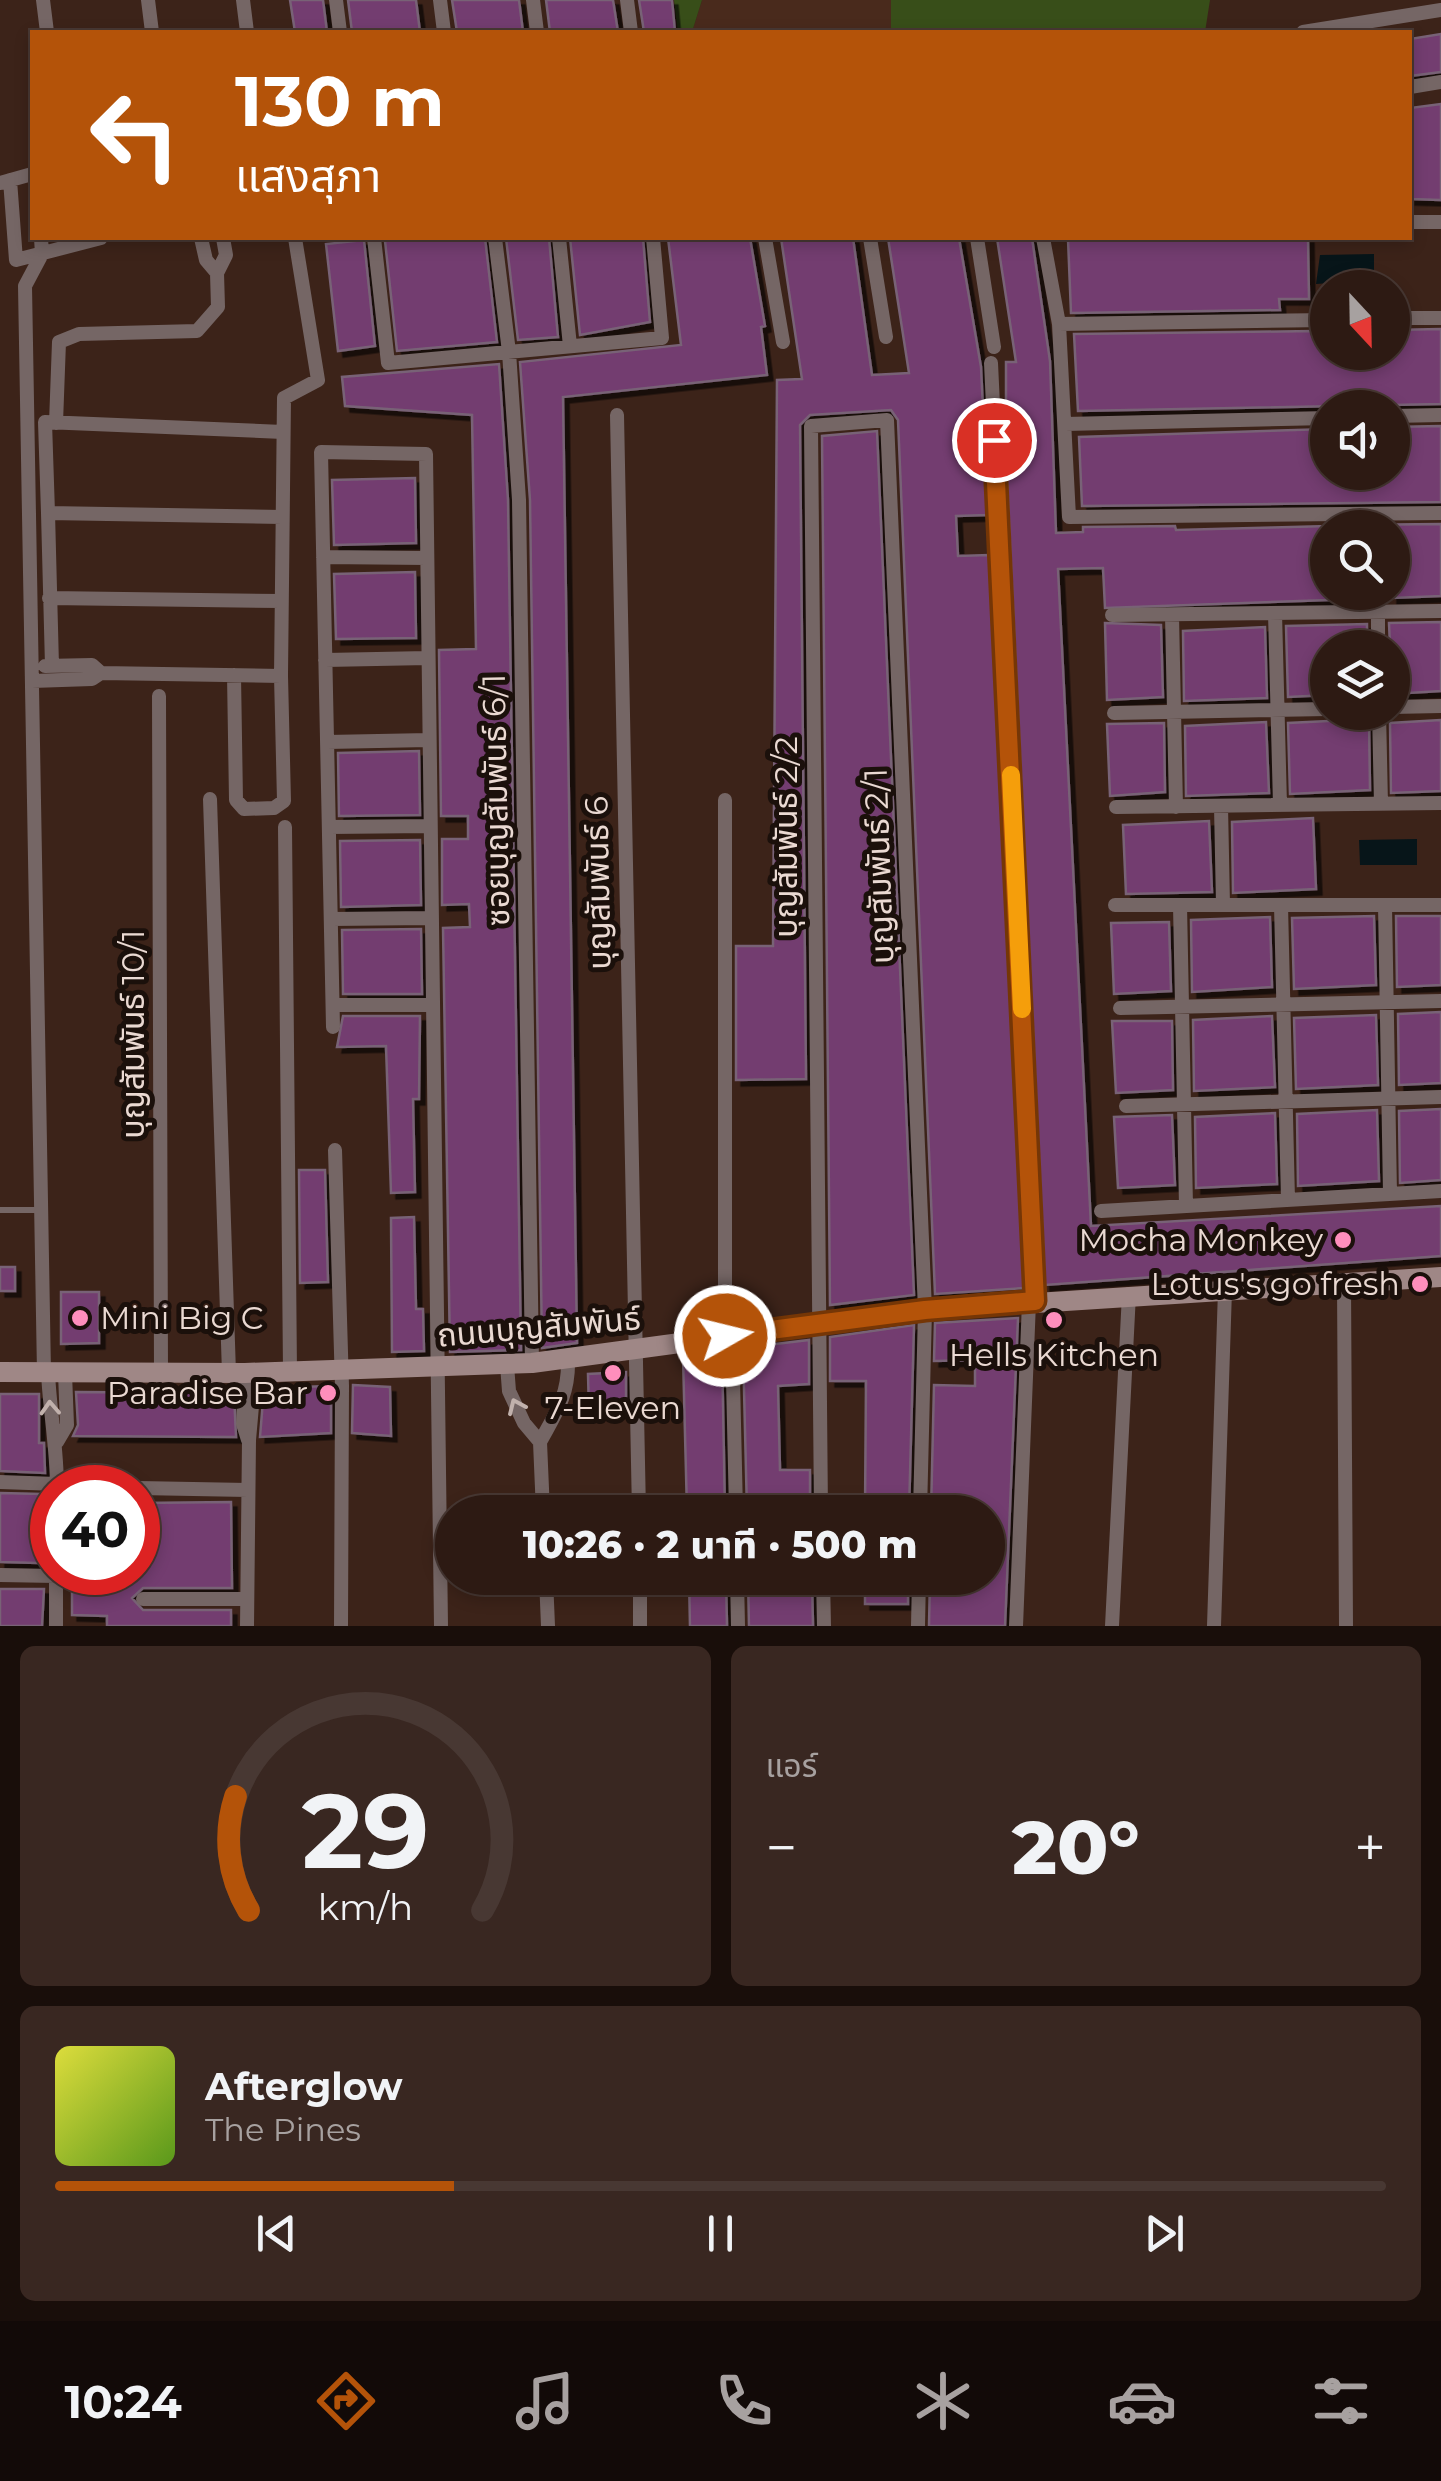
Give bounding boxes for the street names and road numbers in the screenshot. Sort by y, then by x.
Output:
street label: ซอยบุญสัมพันธ์ 6/1 [474,674,517,926]
street label: บุญสัมพันธ์ 2/2 [766,736,805,938]
street label: บุญสัมพันธ์ 2/1 [856,768,901,965]
street label: บุญสัมพันธ์ 6 [576,796,619,970]
street label: บุญสัมพันธ์ 10/1 [113,929,152,1139]
street label: ถนนบุญสัมพันธ์ [436,1298,643,1355]

